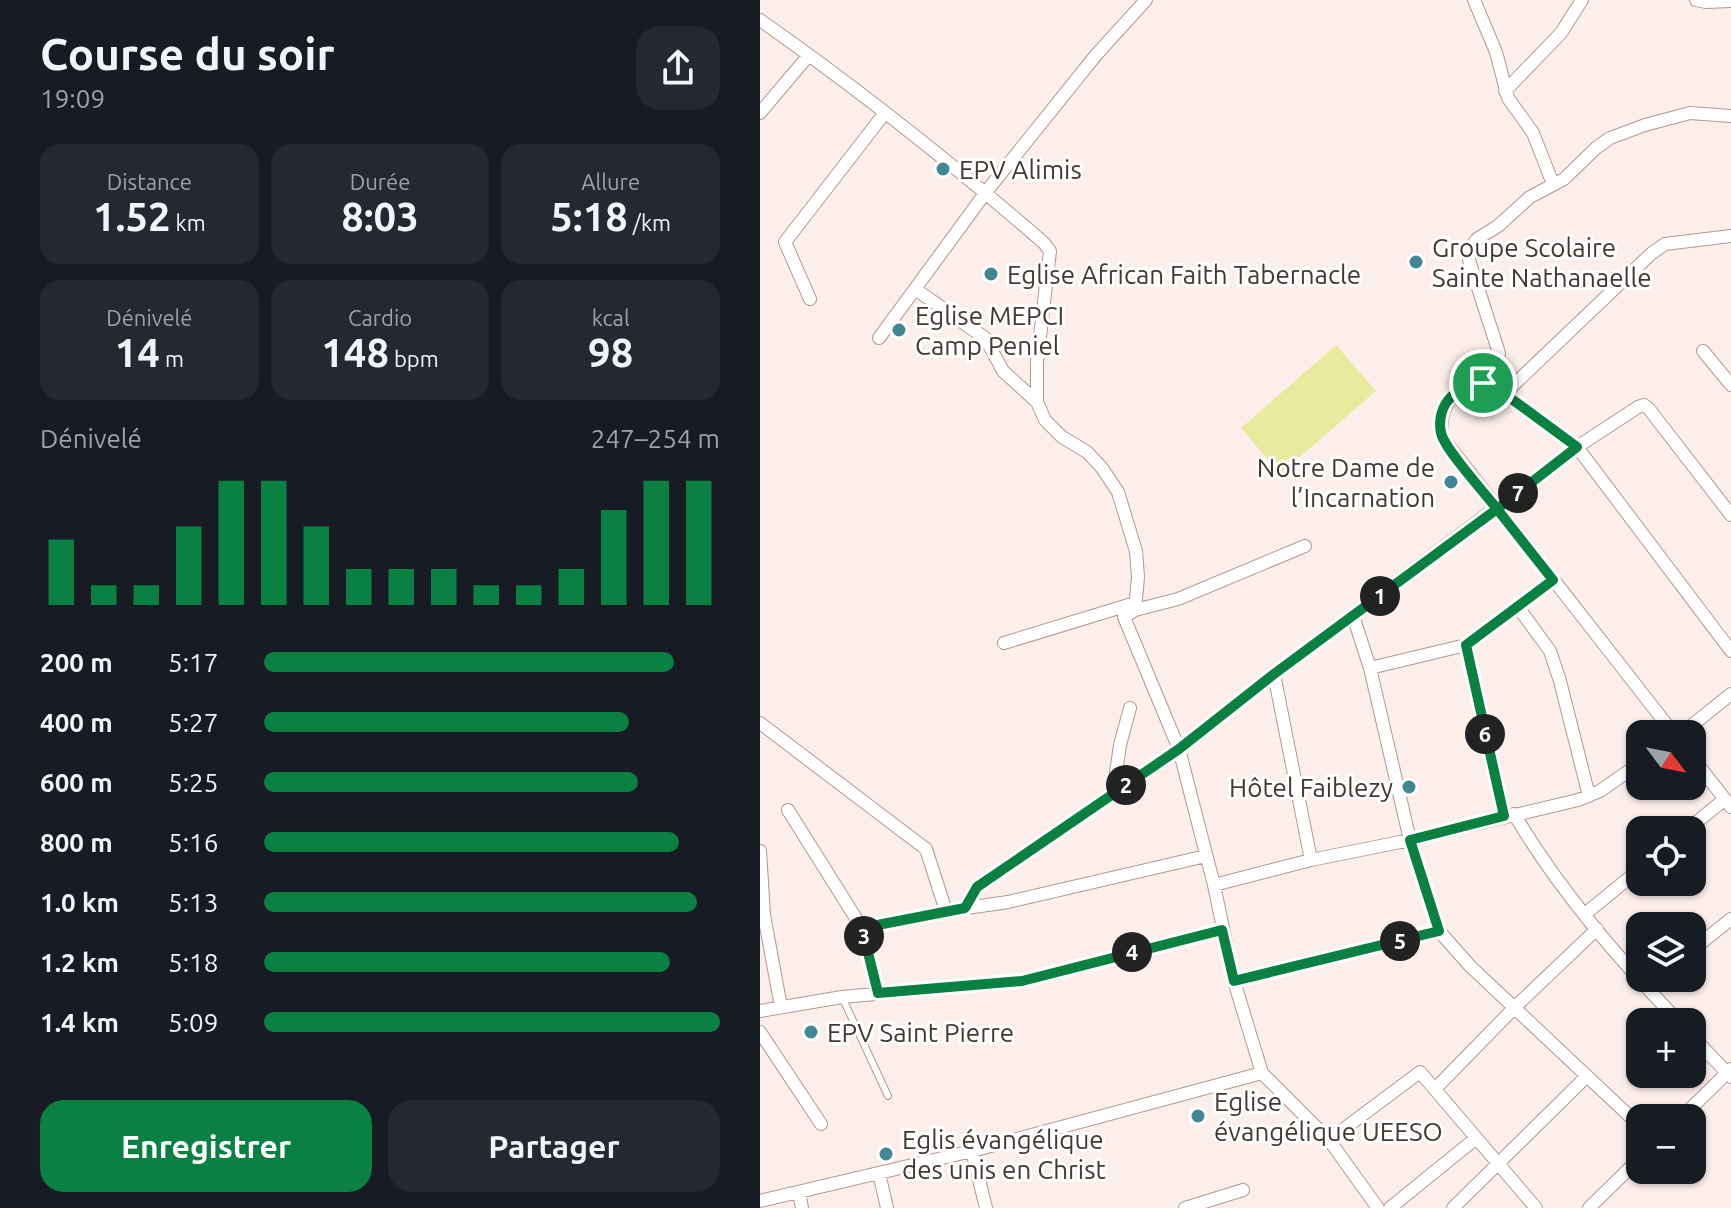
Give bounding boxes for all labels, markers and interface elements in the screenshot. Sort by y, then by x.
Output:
button: share [636,26,720,110]
text: Course du soir [40,29,335,78]
text: 19:09 [40,84,105,113]
place label: EPV Alimis [959,155,1082,184]
marker: EPV Alimis [934,160,952,178]
text: Distance [107,169,192,194]
text: Durée [350,169,410,194]
text: Allure [581,169,640,194]
text: 1.52 [93,194,171,239]
text: 8:03 [341,194,419,239]
text: 5:18 [550,194,628,239]
text: km [171,210,206,235]
text: /km [628,210,671,235]
place label: Groupe Scolaire Sainte Nathanaelle [1432,233,1652,292]
marker: Groupe Scolaire Sainte Nathanaelle [1407,253,1425,271]
place label: Eglise African Faith Tabernacle [1007,260,1361,289]
marker: Eglise African Faith Tabernacle [982,265,1000,283]
place label: Eglise MEPCI Camp Peniel [915,301,1064,360]
text: Dénivelé [106,305,192,330]
text: Cardio [348,305,412,330]
text: kcal [592,305,630,330]
marker: Eglise MEPCI Camp Peniel [890,321,908,339]
text: 14 [115,330,160,375]
text: 148 [321,330,389,375]
text: 98 [588,330,633,375]
text: m [160,346,184,371]
text: bpm [389,346,439,371]
pin [1449,349,1517,417]
icon: arrive [1461,361,1505,405]
text: Dénivelé [40,424,142,453]
text: 247–254 m [591,424,720,453]
place label: Notre Dame de l’Incarnation [1257,453,1435,512]
marker: Notre Dame de l’Incarnation [1442,473,1460,491]
pin: 7 [1498,473,1538,513]
text: 7 [1512,480,1524,505]
pin: 1 [1360,576,1400,616]
text: 1 [1374,583,1386,608]
text: 200 m [40,648,113,677]
text: 5:17 [168,648,218,677]
text: 400 m [40,708,113,737]
text: 5:27 [168,708,218,737]
pin: 6 [1465,714,1505,754]
north arrow [1626,720,1706,800]
map controls [1626,720,1706,1184]
text: 6 [1479,721,1491,746]
pin: 2 [1106,765,1146,805]
text: 600 m [40,768,113,797]
text: 5:25 [168,768,218,797]
text: 2 [1120,772,1132,797]
place label: Hôtel Faiblezy [1229,773,1393,802]
marker: Hôtel Faiblezy [1400,778,1418,796]
button: locate [1626,816,1706,896]
text: 800 m [40,828,113,857]
text: 5:16 [168,828,218,857]
text: 1.0 km [40,888,119,917]
text: 5:13 [168,888,218,917]
button: layers [1626,912,1706,992]
pin: 3 [844,916,884,956]
pin: 5 [1380,921,1420,961]
text: 3 [858,923,870,948]
text: 5 [1394,928,1406,953]
pin: 4 [1112,932,1152,972]
text: 4 [1126,939,1138,964]
text: 1.2 km [40,948,119,977]
text: 5:18 [168,948,218,977]
text: 1.4 km [40,1008,119,1037]
text: 5:09 [168,1008,218,1037]
button: + [1626,1008,1706,1088]
place label: EPV Saint Pierre [827,1018,1014,1047]
marker: EPV Saint Pierre [802,1023,820,1041]
place label: Eglise évangélique UEESO [1214,1087,1443,1146]
button: Enregistrer [40,1100,372,1192]
button: Partager [388,1100,720,1192]
button: − [1626,1104,1706,1184]
marker: Eglise évangélique UEESO [1189,1107,1207,1125]
place label: Eglis évangélique des unis en Christ [902,1125,1106,1184]
marker: Eglis évangélique des unis en Christ [877,1145,895,1163]

